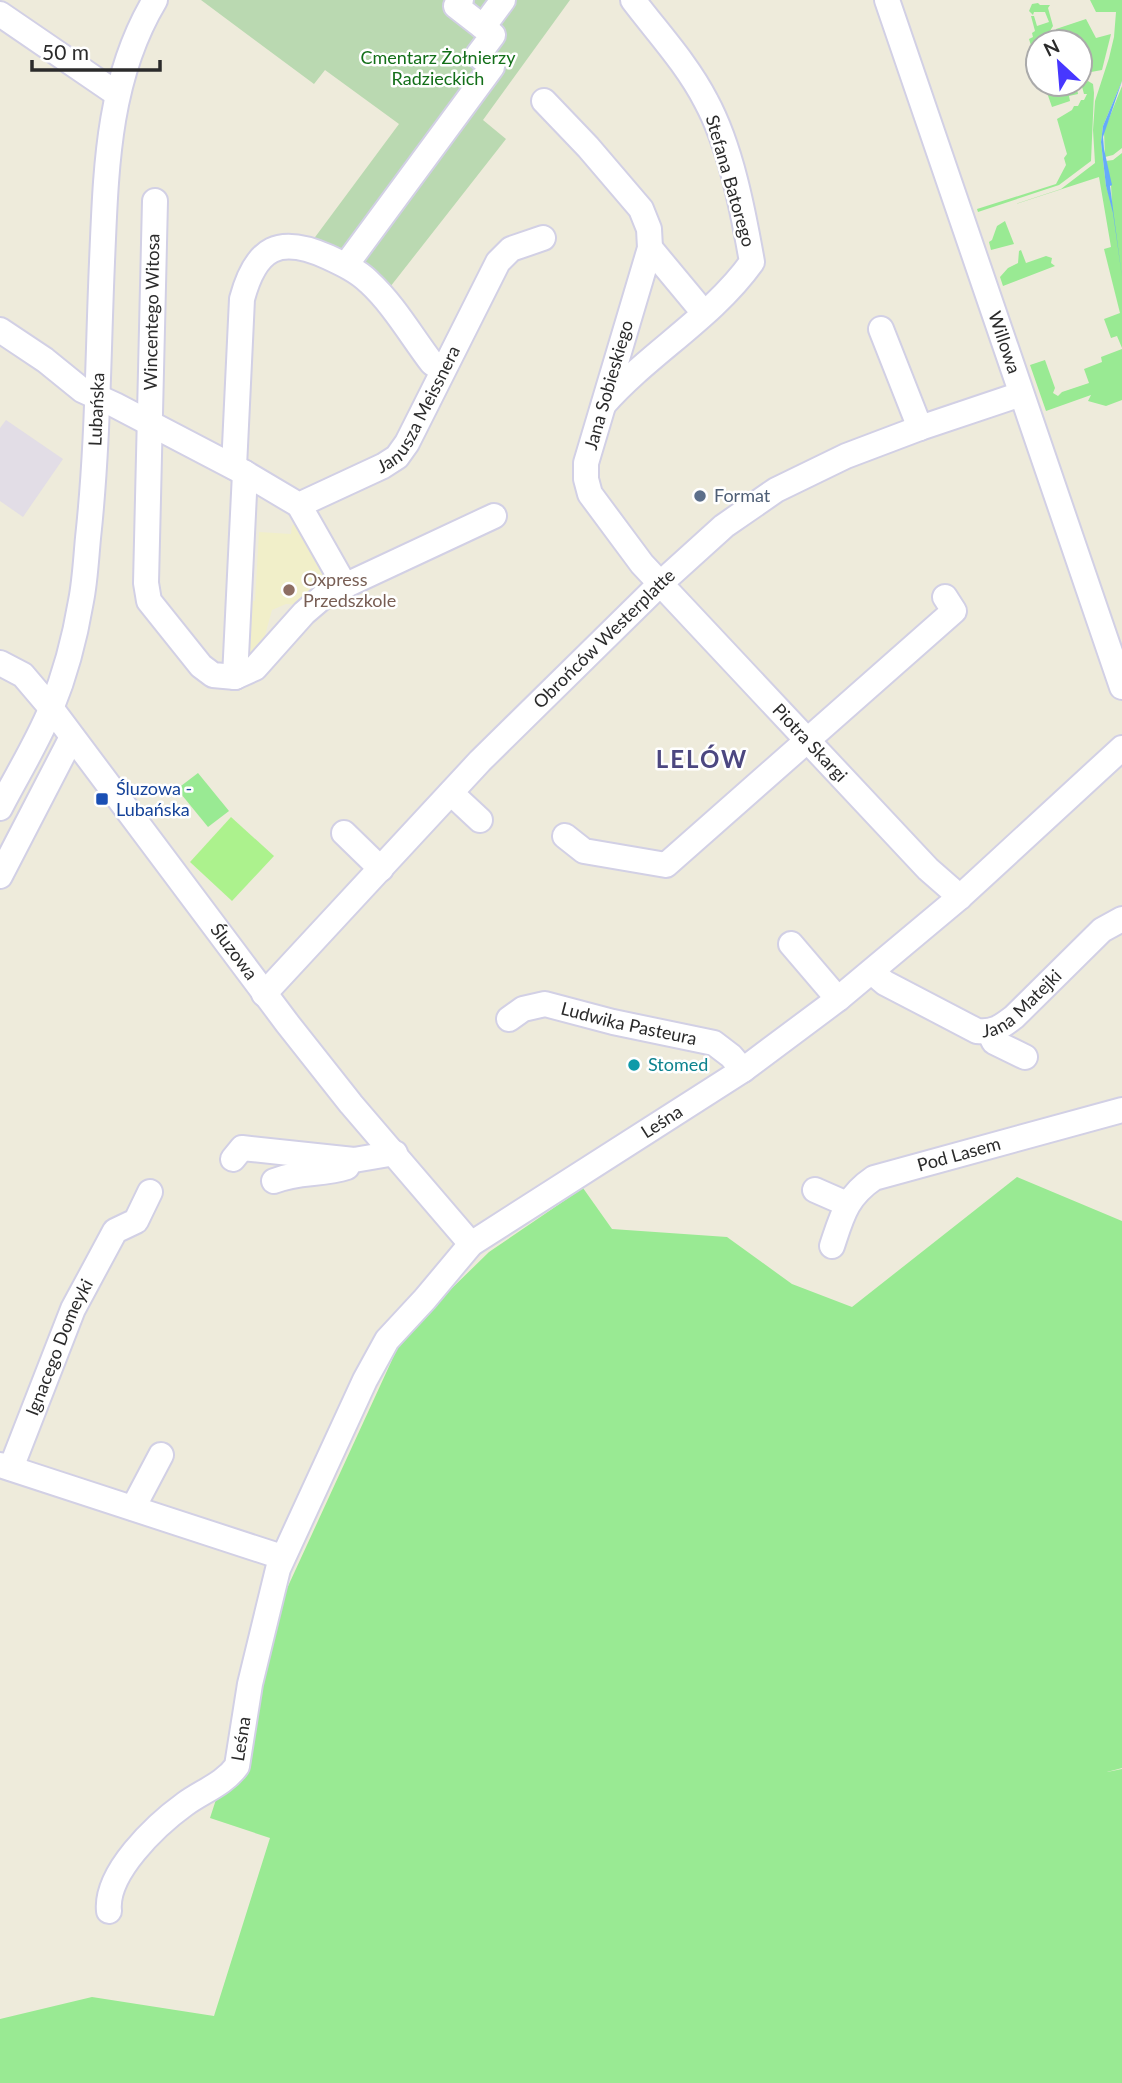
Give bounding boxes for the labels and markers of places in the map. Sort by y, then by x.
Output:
place label: Format [714,484,771,506]
marker: Format [692,488,708,504]
place label: Oxpress Przedszkole [303,568,396,611]
marker: Oxpress Przedszkole [281,582,297,598]
place label: Śluzowa - Lubańska [116,777,192,820]
marker: Śluzowa - Lubańska [94,791,110,807]
place label: Stomed [648,1053,708,1075]
marker: Stomed [626,1057,642,1073]

